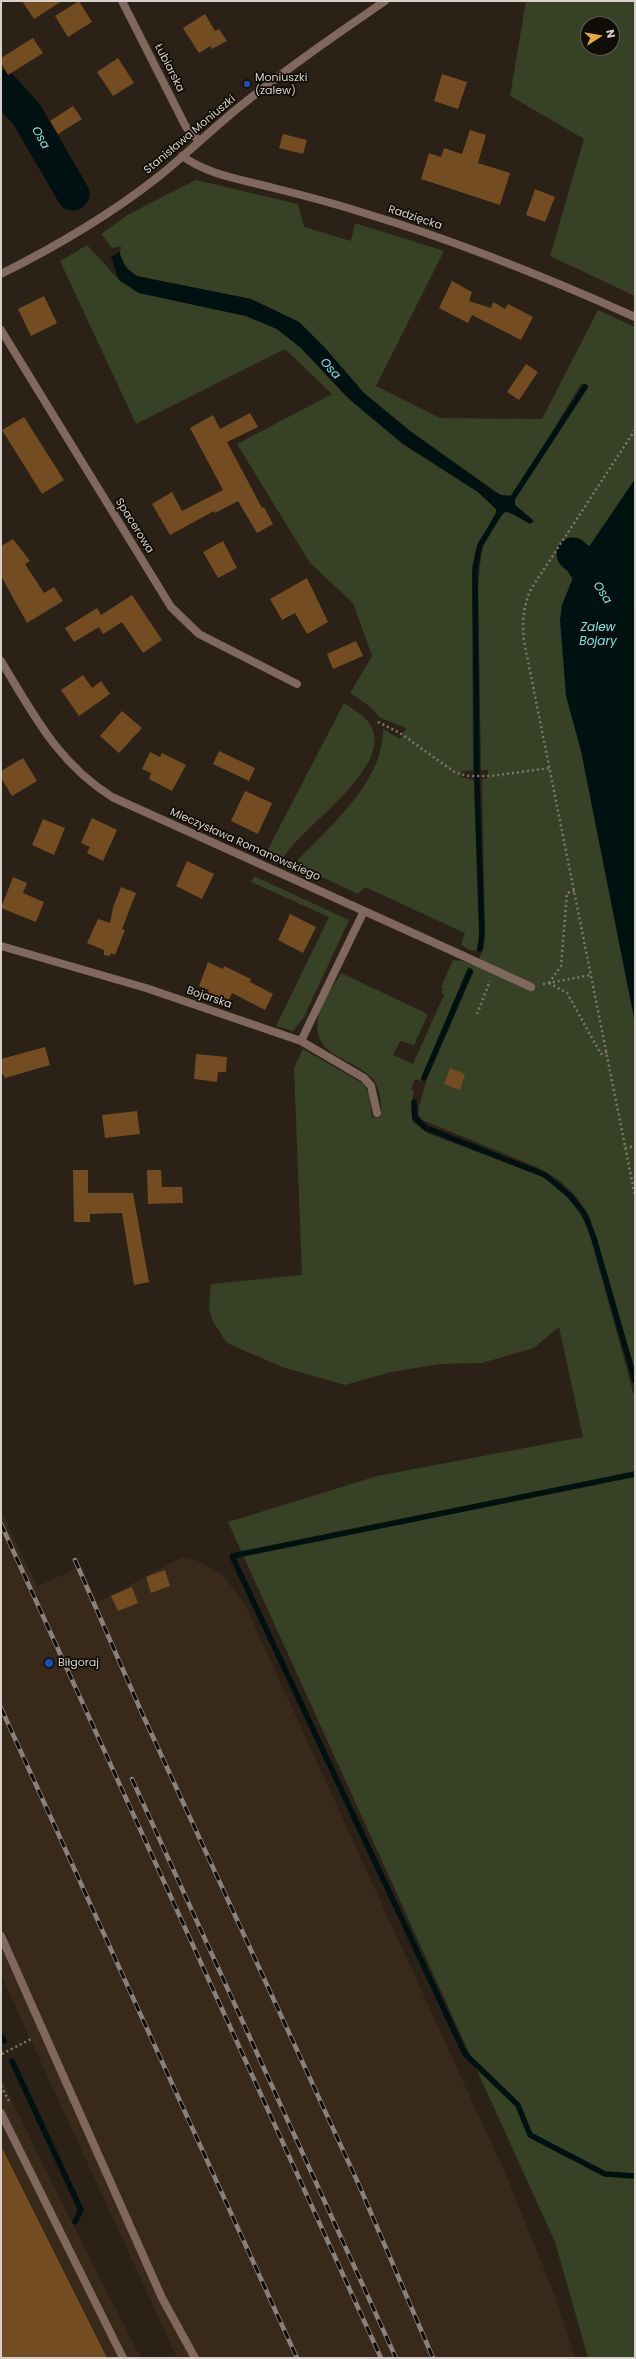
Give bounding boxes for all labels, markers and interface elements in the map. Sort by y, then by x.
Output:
north arrow [580,16,620,56]
text: N [602,28,619,39]
street label: Łubiarska [151,42,187,94]
place label: Moniuszki (zalew) [255,71,307,97]
marker: Moniuszki (zalew) [242,79,252,89]
street label: Stanisława Moniuszki [142,93,238,177]
water label: Osa [28,124,52,152]
street label: Radzięcka [386,203,444,233]
water label: Osa [317,355,343,383]
street label: Spacerowa [112,496,156,556]
water label: Osa [589,579,615,607]
water label: Zalew Bojary [579,621,617,649]
street label: Mieczysława Romanowskiego [168,806,322,884]
street label: Bojarska [185,984,233,1012]
place label: Biłgoraj [58,1656,99,1670]
marker: Biłgoraj [43,1657,55,1669]

